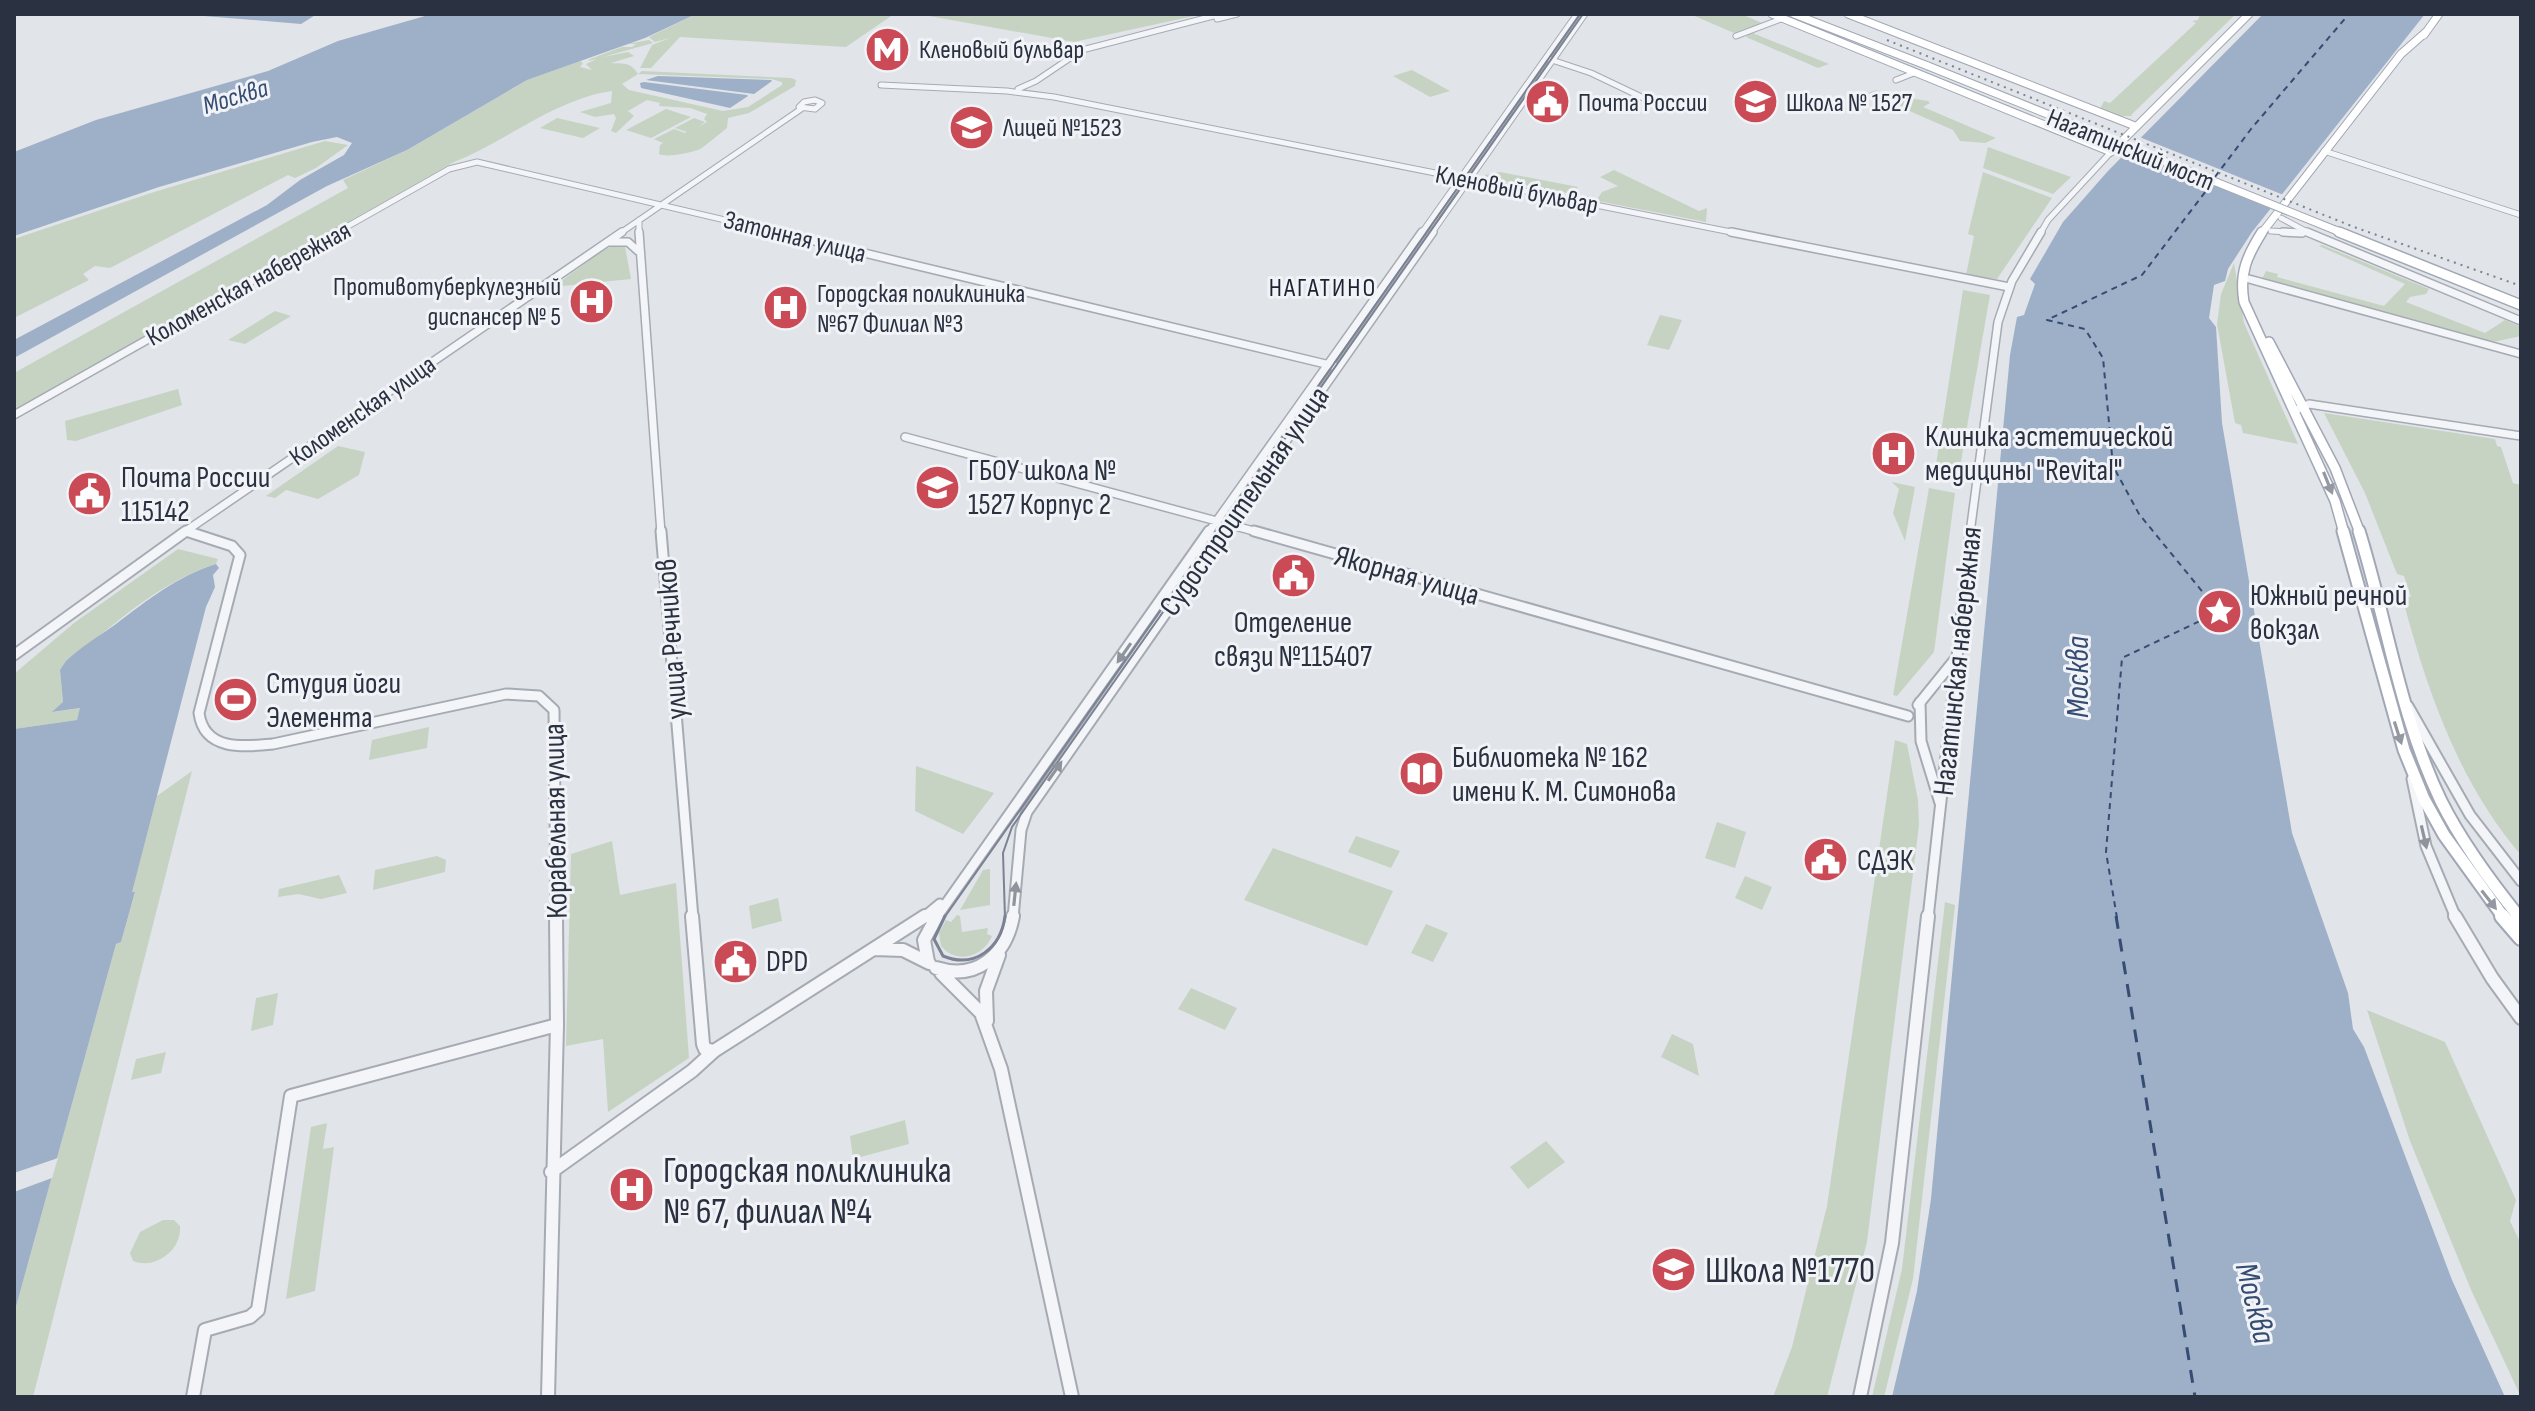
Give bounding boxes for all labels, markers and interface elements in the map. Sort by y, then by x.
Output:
metro station icon: Кленовый бульвар [864,25,912,73]
place label: Кленовый бульвар [919,35,1084,66]
water label: Москва [199,73,272,122]
public building icon: Почта России [1523,78,1571,126]
school or university icon: Школа № 1527 [1731,78,1779,126]
place label: Почта России [1578,88,1707,119]
place label: Школа № 1527 [1786,88,1913,119]
school or university icon: Лицей №1523 [948,103,996,151]
street label: Нагатинский мост [2042,103,2219,198]
place label: Лицей №1523 [1002,113,1122,144]
street label: Кленовый бульвар [1433,159,1601,221]
street label: Затонная улица [720,205,869,270]
street label: Коломенская набережная [141,215,356,353]
place label: Противотуберкулезный диспансер № 5 [333,272,561,333]
district label: НАГАТИНО [1269,273,1377,304]
hospital icon: Противотуберкулезный диспансер № 5 [568,277,616,325]
place label: Городская поликлиника №67 Филиал №3 [817,279,1025,340]
hospital icon: Городская поликлиника №67 Филиал №3 [762,284,810,332]
street label: Коломенская улица [284,349,442,473]
street label: Судостроительная улица [1152,380,1338,623]
place label: Клиника эстетической медицины "Revital" [1925,419,2173,489]
hospital icon: Клиника эстетической медицины "Revital" [1870,429,1918,477]
place label: ГБОУ школа № 1527 Корпус 2 [968,453,1116,523]
place label: Почта России 115142 [121,460,270,530]
school or university icon: ГБОУ школа № 1527 Корпус 2 [913,463,961,511]
public building icon: Почта России 115142 [66,470,114,518]
one-way arrow [2322,471,2335,495]
street label: Нагатинская набережная [1926,525,1990,797]
street label: Якорная улица [1330,538,1483,614]
public building icon: Отделение связи №115407 [1269,552,1317,600]
street label: улица Речников [648,557,696,721]
place label: Южный речной вокзал [2250,578,2407,648]
place icon: Южный речной вокзал [2195,588,2243,636]
place label: Отделение связи №115407 [1214,605,1372,675]
water label: Москва [2059,636,2098,718]
one-way arrow [1117,643,1133,664]
place label: Студия йоги Элемента [266,666,401,736]
sports icon: Студия йоги Элемента [211,676,259,724]
one-way arrow [2393,722,2405,746]
street label: Корабельная улица [536,723,576,919]
place label: Библиотека № 162 имени К. М. Симонова [1452,740,1676,810]
library icon: Библиотека № 162 имени К. М. Симонова [1397,750,1445,798]
one-way arrow [1047,761,1062,782]
one-way arrow [2419,824,2431,849]
public building icon: СДЭК [1802,836,1850,884]
place label: СДЭК [1857,843,1914,879]
one-way arrow [1009,881,1022,906]
one-way arrow [2481,890,2497,910]
public building icon: DPD [711,937,759,985]
place label: DPD [766,944,808,980]
place label: Городская поликлиника № 67, филиал №4 [663,1150,952,1234]
hospital icon: Городская поликлиника № 67, филиал №4 [608,1166,656,1214]
school or university icon: Школа №1770 [1650,1245,1698,1293]
place label: Школа №1770 [1705,1250,1875,1293]
water label: Москва [2226,1259,2283,1348]

